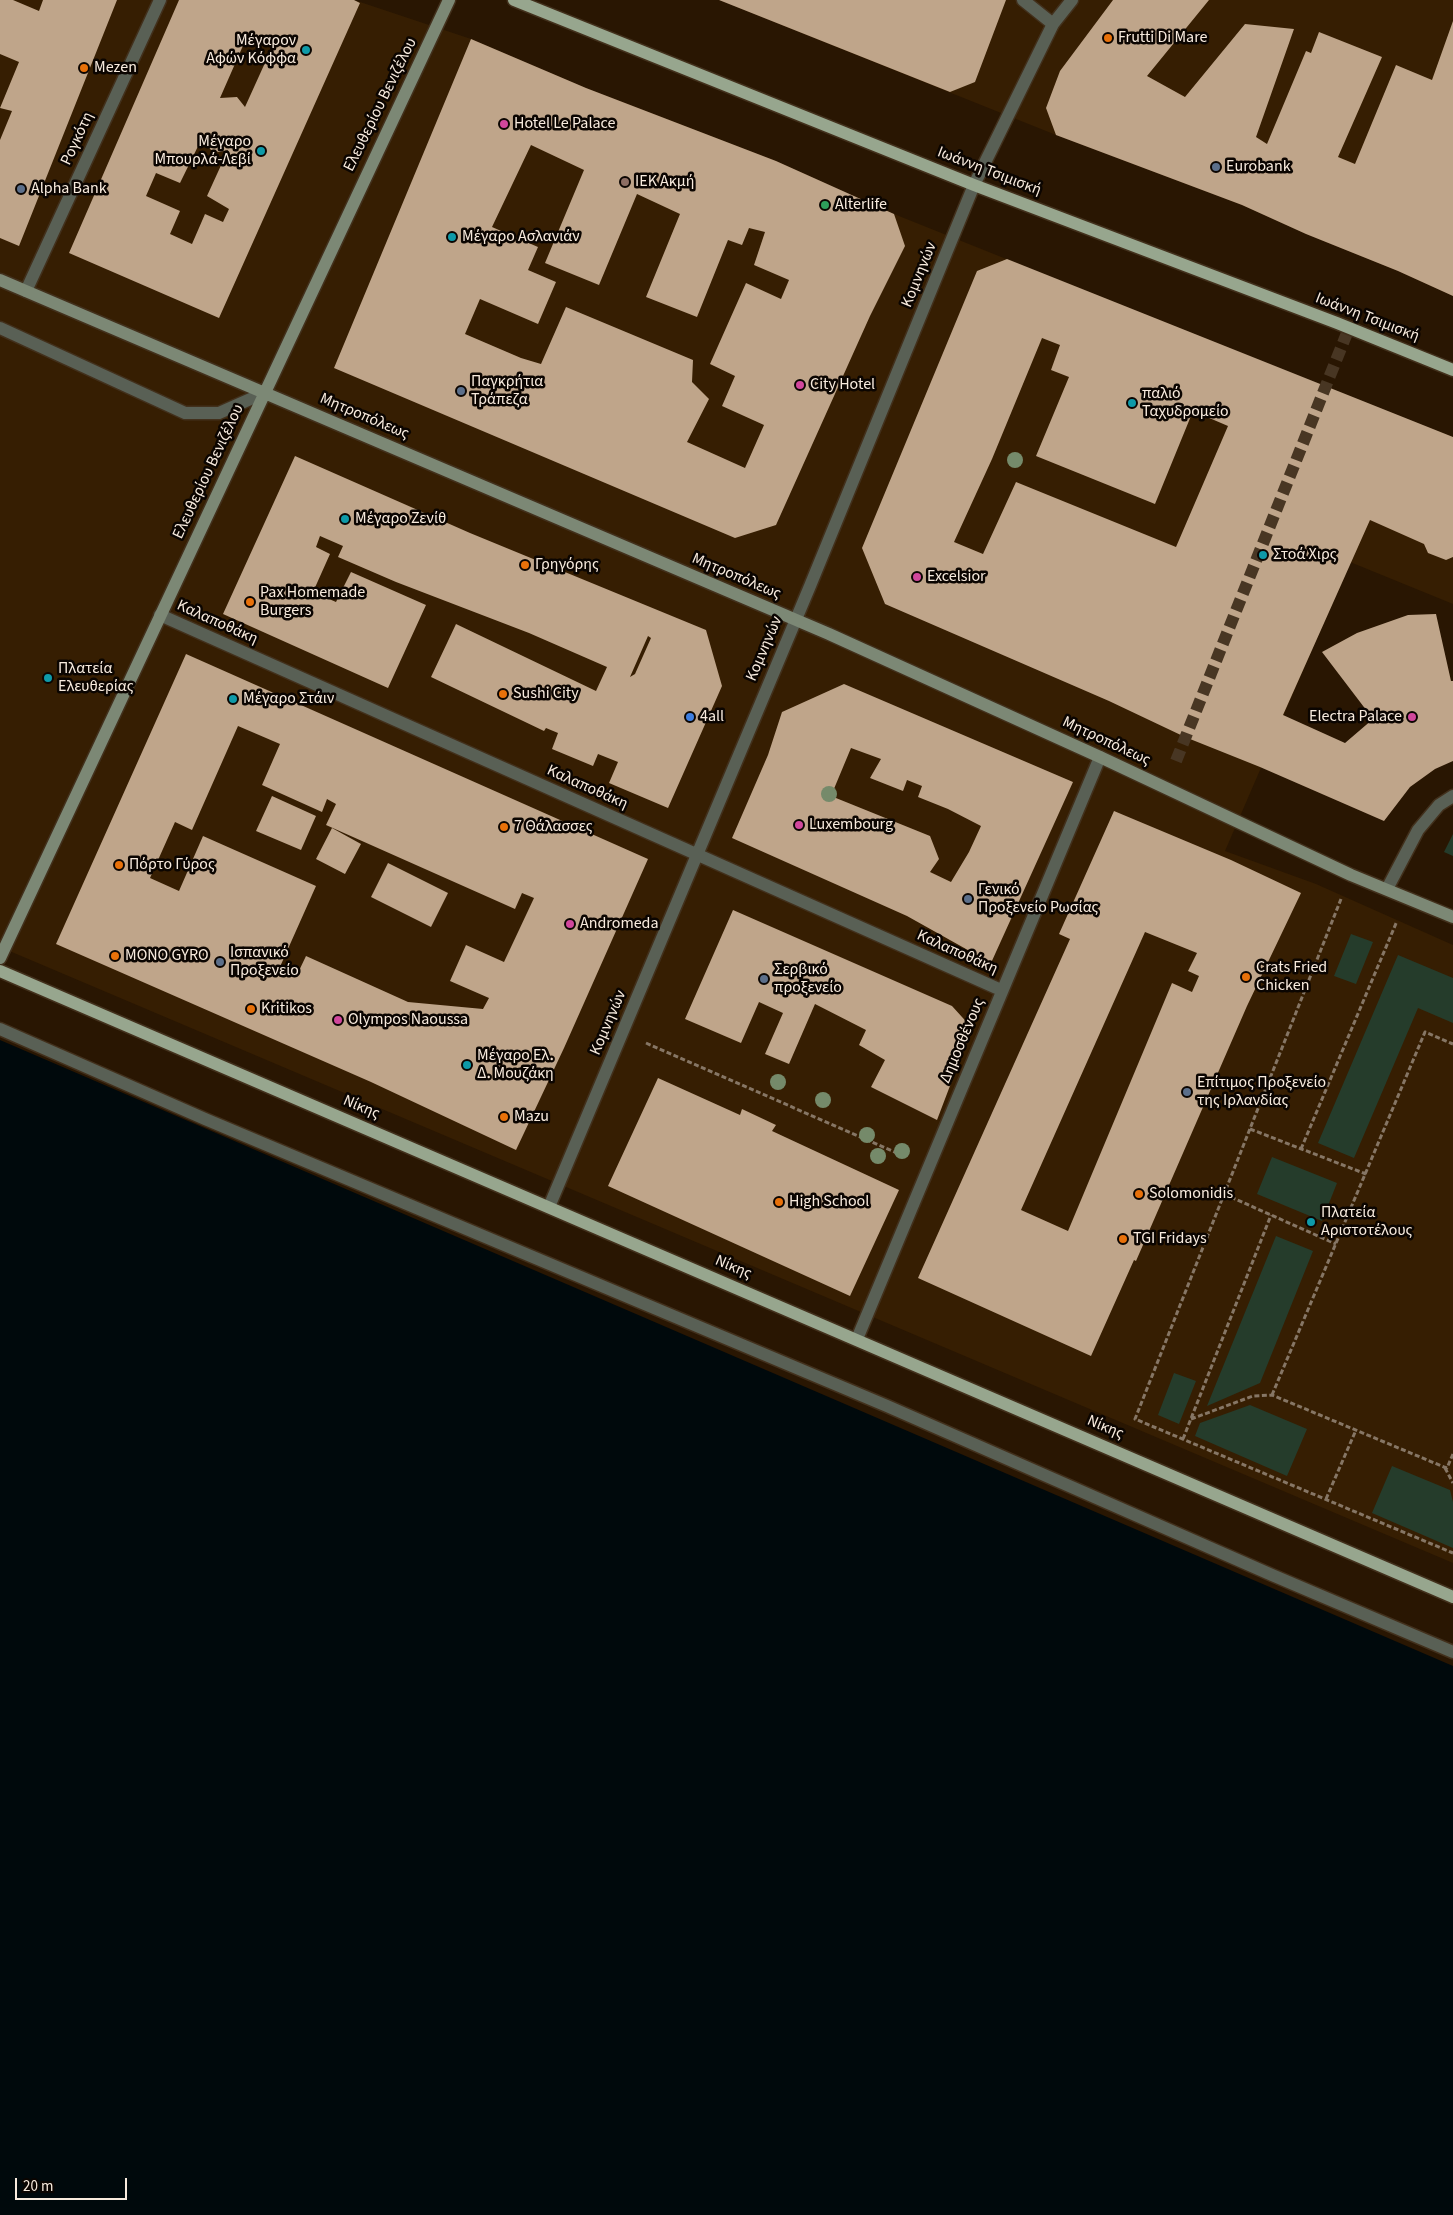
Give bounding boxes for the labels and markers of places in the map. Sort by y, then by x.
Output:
place label: Frutti Di Mare [1118,28,1207,48]
place label: Μέγαρον Αφών Κόφφα [206,31,296,69]
marker: Frutti Di Mare [1102,32,1114,44]
marker: Μέγαρον Αφών Κόφφα [300,44,312,56]
place label: Mezen [94,58,137,78]
marker: Mezen [78,62,90,74]
place label: Hotel Le Palace [514,114,615,134]
marker: Hotel Le Palace [498,118,510,130]
place label: Μέγαρο Μπουρλά-Λεβί [154,132,251,170]
marker: Μέγαρο Μπουρλά-Λεβί [255,145,267,157]
place label: Eurobank [1226,157,1291,177]
marker: Eurobank [1210,161,1222,173]
place label: ΙΕΚ Ακμή [635,172,694,192]
marker: ΙΕΚ Ακμή [619,176,631,188]
place label: Alpha Bank [31,179,107,199]
marker: Alpha Bank [15,183,27,195]
place label: Alterlife [835,195,887,215]
marker: Alterlife [819,199,831,211]
place label: Μέγαρο Ασλανιάν [462,227,580,247]
marker: Μέγαρο Ασλανιάν [446,231,458,243]
place label: Παγκρήτια Τράπεζα [471,372,543,410]
place label: City Hotel [810,375,875,395]
marker: City Hotel [794,379,806,391]
place label: παλιό Ταχυδρομείο [1142,384,1229,422]
marker: Παγκρήτια Τράπεζα [455,385,467,397]
marker: παλιό Ταχυδρομείο [1126,397,1138,409]
place label: Μέγαρο Ζενίθ [355,509,446,529]
marker: Μέγαρο Ζενίθ [339,513,351,525]
place label: Στοά Χιρς [1273,545,1337,565]
marker: Στοά Χιρς [1257,549,1269,561]
place label: Γρηγόρης [535,555,599,575]
marker: Γρηγόρης [519,559,531,571]
place label: Excelsior [927,567,986,587]
marker: Excelsior [911,571,923,583]
place label: Pax Homemade Burgers [260,583,365,621]
marker: Pax Homemade Burgers [244,596,256,608]
place label: Πλατεία Ελευθερίας [58,659,134,697]
marker: Πλατεία Ελευθερίας [42,672,54,684]
place label: Sushi City [513,684,579,704]
marker: Sushi City [497,688,509,700]
place label: Μέγαρο Στάιν [243,689,334,709]
marker: Μέγαρο Στάιν [227,693,239,705]
place label: 4all [700,707,724,727]
place label: Electra Palace [1309,707,1402,727]
marker: 4all [684,711,696,723]
marker: Electra Palace [1406,711,1418,723]
place label: Luxembourg [809,815,893,835]
place label: 7 Θάλασσες [514,817,593,837]
marker: Luxembourg [793,819,805,831]
marker: 7 Θάλασσες [498,821,510,833]
place label: Πόρτο Γύρος [129,855,215,875]
marker: Πόρτο Γύρος [113,859,125,871]
place label: Γενικό Προξενείο Ρωσίας [978,880,1099,918]
marker: Γενικό Προξενείο Ρωσίας [962,893,974,905]
place label: Andromeda [580,914,659,934]
marker: Andromeda [564,918,576,930]
place label: Ισπανικό Προξενείο [230,943,299,981]
place label: MONO GYRO [125,946,209,966]
marker: MONO GYRO [109,950,121,962]
marker: Ισπανικό Προξενείο [214,956,226,968]
place label: Crats Fried Chicken [1256,958,1327,996]
place label: Σερβικό προξενείο [774,960,842,998]
marker: Crats Fried Chicken [1240,971,1252,983]
marker: Σερβικό προξενείο [758,973,770,985]
place label: Kritikos [261,999,312,1019]
marker: Kritikos [245,1003,257,1015]
place label: Olympos Naoussa [348,1010,468,1030]
marker: Olympos Naoussa [332,1014,344,1026]
place label: Μέγαρο Ελ. Δ. Μουζάκη [477,1046,554,1084]
marker: Μέγαρο Ελ. Δ. Μουζάκη [461,1059,473,1071]
place label: Επίτιμος Προξενείο της Ιρλανδίας [1197,1073,1326,1111]
marker: Επίτιμος Προξενείο της Ιρλανδίας [1181,1086,1193,1098]
place label: Mazu [514,1107,549,1127]
marker: Mazu [498,1111,510,1123]
place label: Solomonidis [1149,1184,1233,1204]
marker: Solomonidis [1133,1188,1145,1200]
place label: High School [789,1192,869,1212]
marker: High School [773,1196,785,1208]
place label: Πλατεία Αριστοτέλους [1321,1203,1412,1241]
marker: Πλατεία Αριστοτέλους [1305,1216,1317,1228]
place label: TGI Fridays [1133,1229,1207,1249]
marker: TGI Fridays [1117,1233,1129,1245]

